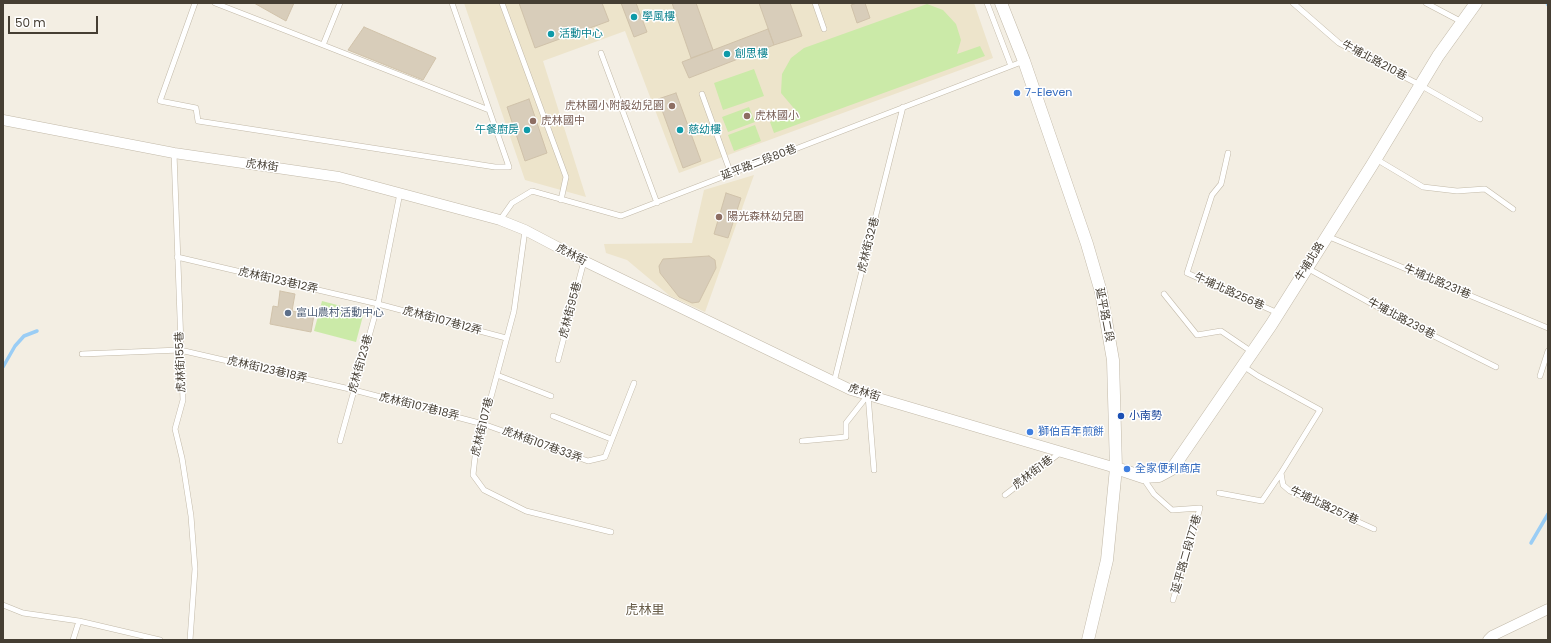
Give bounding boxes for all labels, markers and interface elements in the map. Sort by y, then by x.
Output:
scale bar [10,8,100,34]
place label: 學風樓 [642,10,675,24]
marker: 學風樓 [629,12,639,22]
text: 50 m [15,14,46,31]
place label: 活動中心 [559,27,603,41]
marker: 活動中心 [546,29,556,39]
street label: 牛埔北路210巷 [1339,38,1409,84]
place label: 創思樓 [735,47,768,61]
marker: 創思樓 [722,49,732,59]
place label: 7-Eleven [1025,86,1072,100]
marker: 7-Eleven [1012,88,1022,98]
place label: 虎林國小附設幼兒園 [565,99,664,113]
marker: 虎林國小附設幼兒園 [667,101,677,111]
place label: 虎林國小 [755,109,799,123]
marker: 虎林國小 [742,111,752,121]
place label: 虎林國中 [541,114,585,128]
marker: 虎林國中 [528,116,538,126]
place label: 午餐廚房 [475,123,519,137]
place label: 慈幼樓 [688,123,721,137]
marker: 午餐廚房 [522,125,532,135]
marker: 慈幼樓 [675,125,685,135]
street label: 延平路二段80巷 [719,143,799,183]
street label: 虎林街 [245,157,279,175]
place label: 陽光森林幼兒園 [727,210,804,224]
marker: 陽光森林幼兒園 [714,212,724,222]
street label: 虎林街32巷 [856,216,882,274]
street label: 牛埔北路 [1293,240,1327,284]
street label: 虎林街 [553,241,589,269]
street label: 牛埔北路231巷 [1402,262,1472,302]
street label: 虎林街123巷12弄 [237,265,319,297]
street label: 牛埔北路256巷 [1192,271,1266,313]
street label: 虎林街95巷 [557,280,585,340]
street label: 延平路二段 [1092,287,1116,343]
street label: 牛埔北路239巷 [1365,296,1437,342]
street label: 虎林街107巷12弄 [401,304,483,338]
place label: 富山農村活動中心 [296,306,384,320]
marker: 富山農村活動中心 [283,308,293,318]
street label: 虎林街155巷 [173,331,189,393]
street label: 虎林街123巷 [346,333,376,395]
street label: 虎林街123巷18弄 [226,354,308,386]
street label: 虎林街 [846,382,882,404]
street label: 虎林街107巷18弄 [378,391,460,423]
street label: 虎林街107巷 [469,396,497,458]
place label: 小南勢 [1129,409,1162,423]
marker: 小南勢 [1116,411,1126,421]
street label: 虎林街107巷33弄 [500,424,584,466]
place label: 獅伯百年煎餅 [1038,425,1104,439]
marker: 獅伯百年煎餅 [1025,427,1035,437]
street label: 虎林街1巷 [1010,453,1056,493]
place label: 全家便利商店 [1135,462,1201,476]
marker: 全家便利商店 [1122,464,1132,474]
street label: 牛埔北路257巷 [1288,484,1360,528]
street label: 延平路二段177巷 [1169,513,1205,595]
district label: 虎林里 [626,603,664,619]

